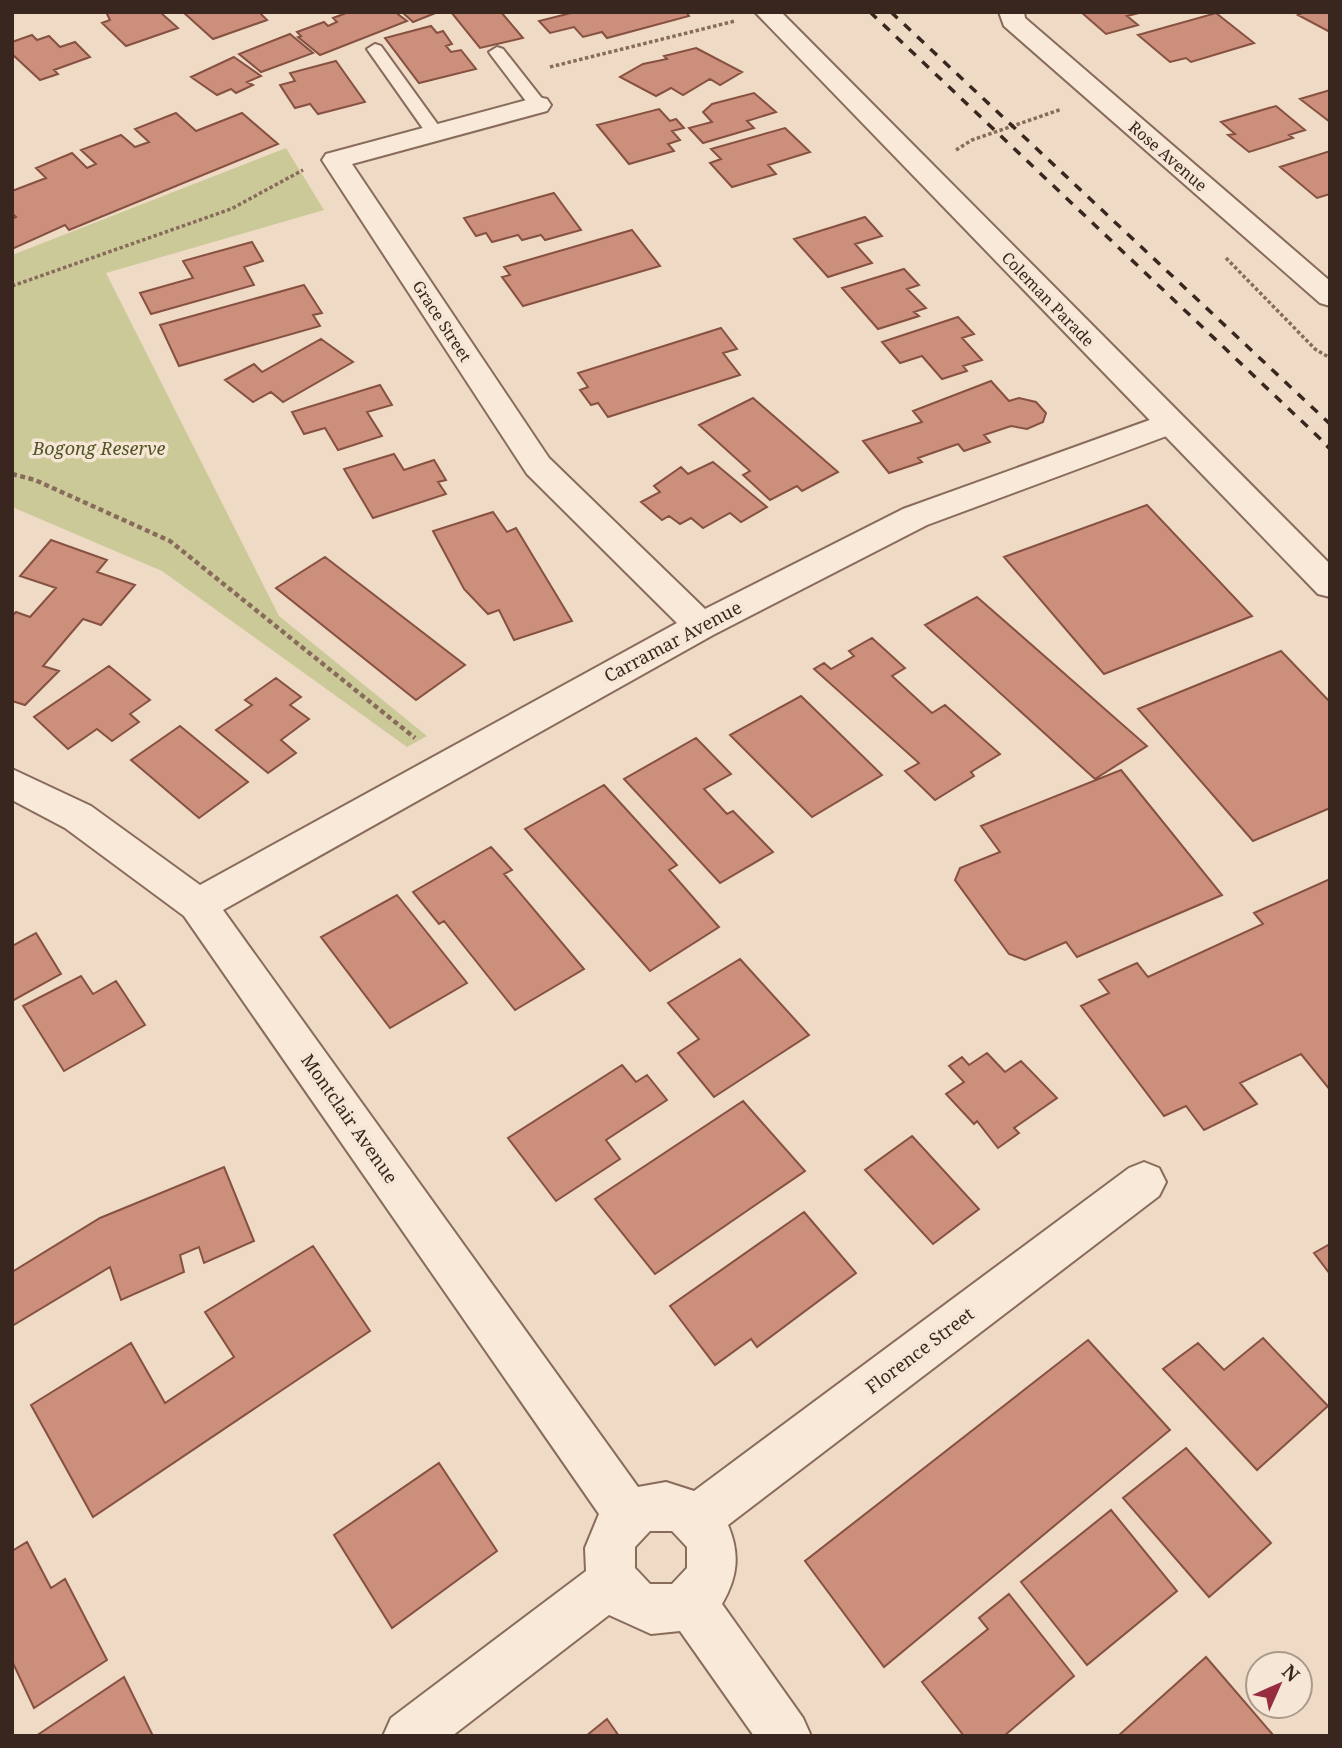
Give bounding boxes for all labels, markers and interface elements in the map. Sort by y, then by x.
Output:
street label: Rose Avenue [1124,116,1212,196]
street label: Coleman Parade [997,247,1099,351]
street label: Grace Street [407,276,477,366]
park label: Bogong Reserve [32,436,166,460]
street label: Carramar Avenue [600,595,746,688]
street label: Montclair Avenue [296,1049,404,1188]
street label: Florence Street [860,1302,978,1399]
north arrow [1244,1650,1314,1720]
text: N [1277,1658,1306,1687]

